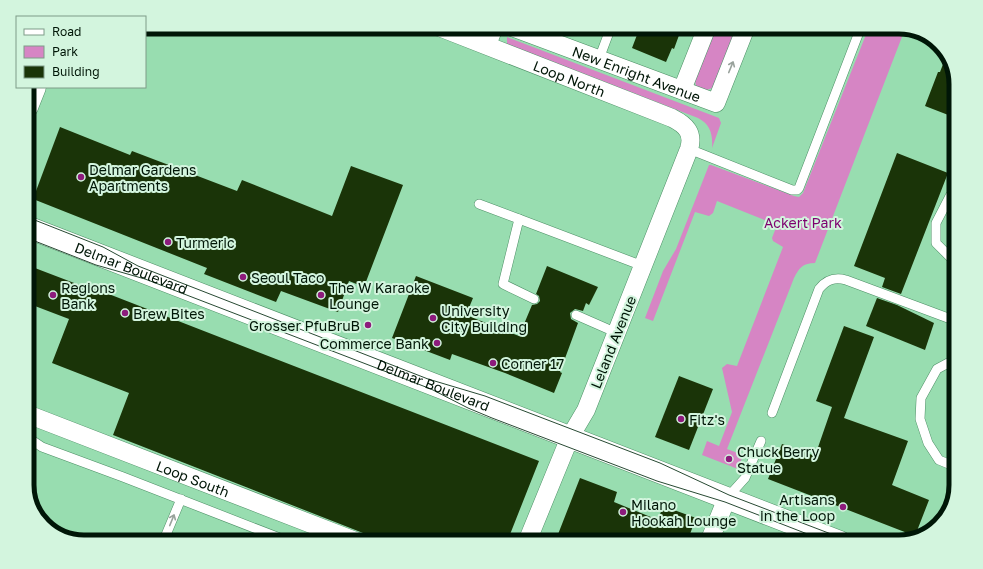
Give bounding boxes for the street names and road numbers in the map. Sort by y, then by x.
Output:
street label: New Enright Avenue [570,42,703,105]
street label: Loop North [531,56,608,100]
street label: Delmar Boulevard [73,238,190,297]
street label: Leland Avenue [587,293,639,391]
street label: Delmar Boulevard [375,355,492,414]
street label: Loop South [154,456,232,500]

